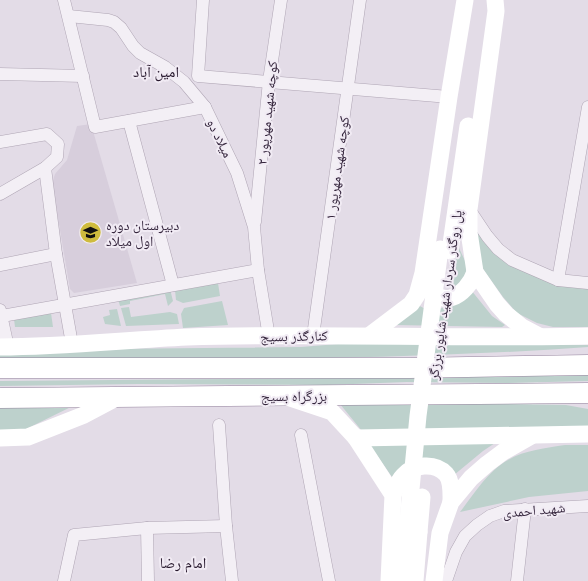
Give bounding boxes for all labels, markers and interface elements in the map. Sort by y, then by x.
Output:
street label: کوچه شهید مهرپور ۲ [254,60,282,166]
district label: امین آباد [133,63,179,82]
street label: کوچه شهید مهرپور ۱ [322,115,353,221]
street label: میلاد دو [203,116,236,161]
street label: پل روگذر سردار شهید شاپور برزگر [425,209,466,382]
place label: دبیرستان دوره اول میلاد [106,217,179,250]
school or university icon: دبیرستان دوره اول میلاد [78,220,104,246]
street label: کنارگذر بسیج [260,327,328,347]
street label: بزرگراه بسیج [261,388,327,406]
street label: شهید احمدی [502,499,566,522]
district label: امام رضا [160,554,206,573]

